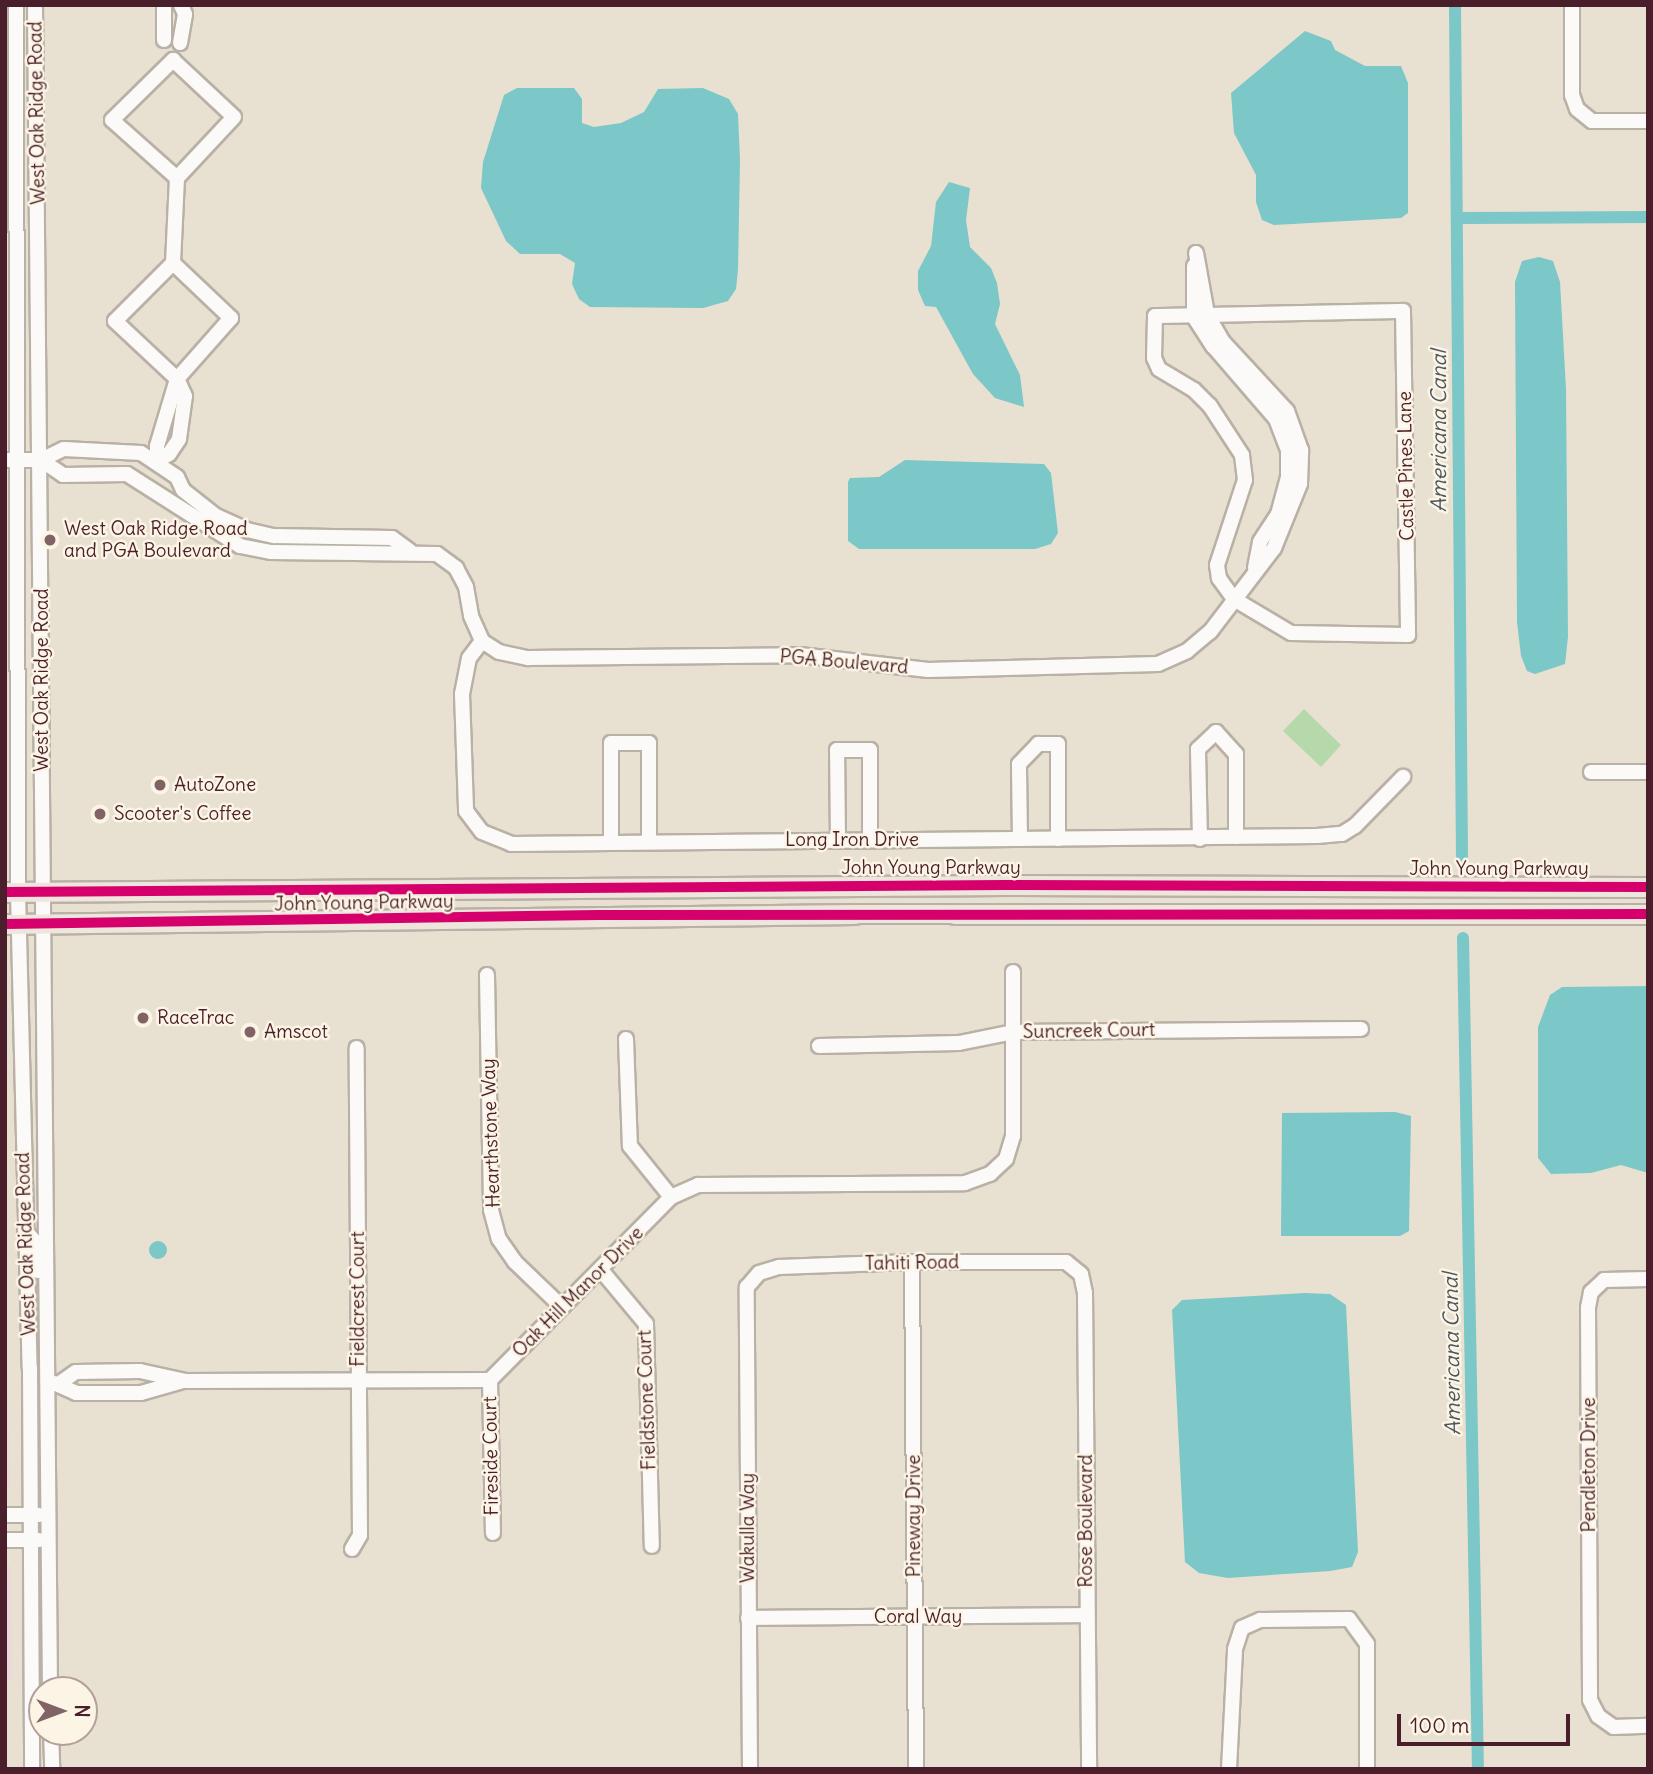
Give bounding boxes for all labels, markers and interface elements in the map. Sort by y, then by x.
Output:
street label: West Oak Ridge Road [24,21,50,205]
water label: Americana Canal [1426,350,1452,512]
street label: Castle Pines Lane [1393,391,1419,541]
place label: West Oak Ridge Road and PGA Boulevard [64,518,248,562]
marker: West Oak Ridge Road and PGA Boulevard [42,532,58,548]
street label: West Oak Ridge Road [31,588,53,772]
street label: PGA Boulevard [779,645,909,679]
place label: AutoZone [174,774,256,796]
marker: AutoZone [152,777,168,793]
place label: Scooter's Coffee [114,803,252,825]
marker: Scooter's Coffee [92,806,108,822]
street label: Long Iron Drive [785,829,919,851]
street label: John Young Parkway [841,857,1021,879]
street label: John Young Parkway [1409,858,1589,880]
street label: John Young Parkway [274,890,454,916]
place label: RaceTrac [157,1007,234,1029]
marker: RaceTrac [135,1010,151,1026]
street label: Suncreek Court [1023,1018,1155,1044]
place label: Amscot [264,1021,328,1043]
marker: Amscot [242,1024,258,1040]
street label: Hearthstone Way [477,1058,505,1208]
street label: West Oak Ridge Road [11,1152,41,1336]
street label: Oak Hill Manor Drive [508,1222,648,1362]
street label: Fieldcrest Court [347,1231,369,1367]
street label: Tahiti Road [865,1251,959,1275]
water label: Americana Canal [1438,1272,1466,1436]
street label: Fieldstone Court [633,1329,661,1471]
street label: Fireside Court [479,1396,503,1516]
street label: Pendleton Drive [1578,1397,1600,1533]
street label: Rose Boulevard [1075,1454,1097,1588]
street label: Pineway Drive [903,1455,925,1577]
street label: Wakulla Way [737,1473,759,1583]
street label: Coral Way [874,1606,962,1628]
north arrow [28,1676,98,1746]
scale bar [1401,1700,1574,1744]
text: N [70,1704,94,1718]
text: 100 m [1410,1712,1469,1739]

